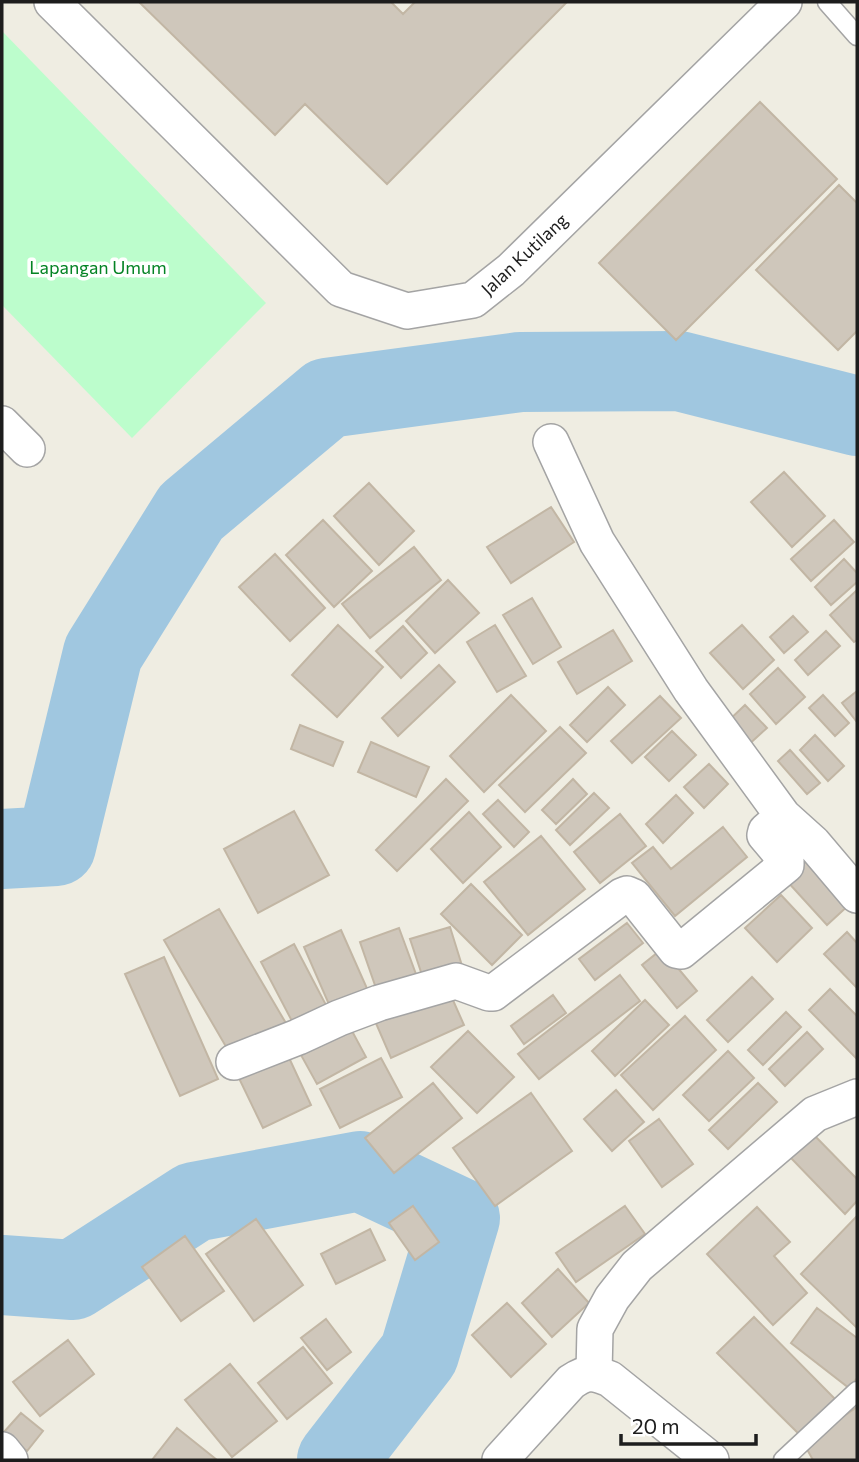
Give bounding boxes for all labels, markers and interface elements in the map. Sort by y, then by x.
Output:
street label: Jalan Kutilang [476,208,572,300]
park label: Lapangan Umum [29,256,167,278]
scale bar [621,1402,756,1446]
text: 20 m [632,1413,680,1438]

